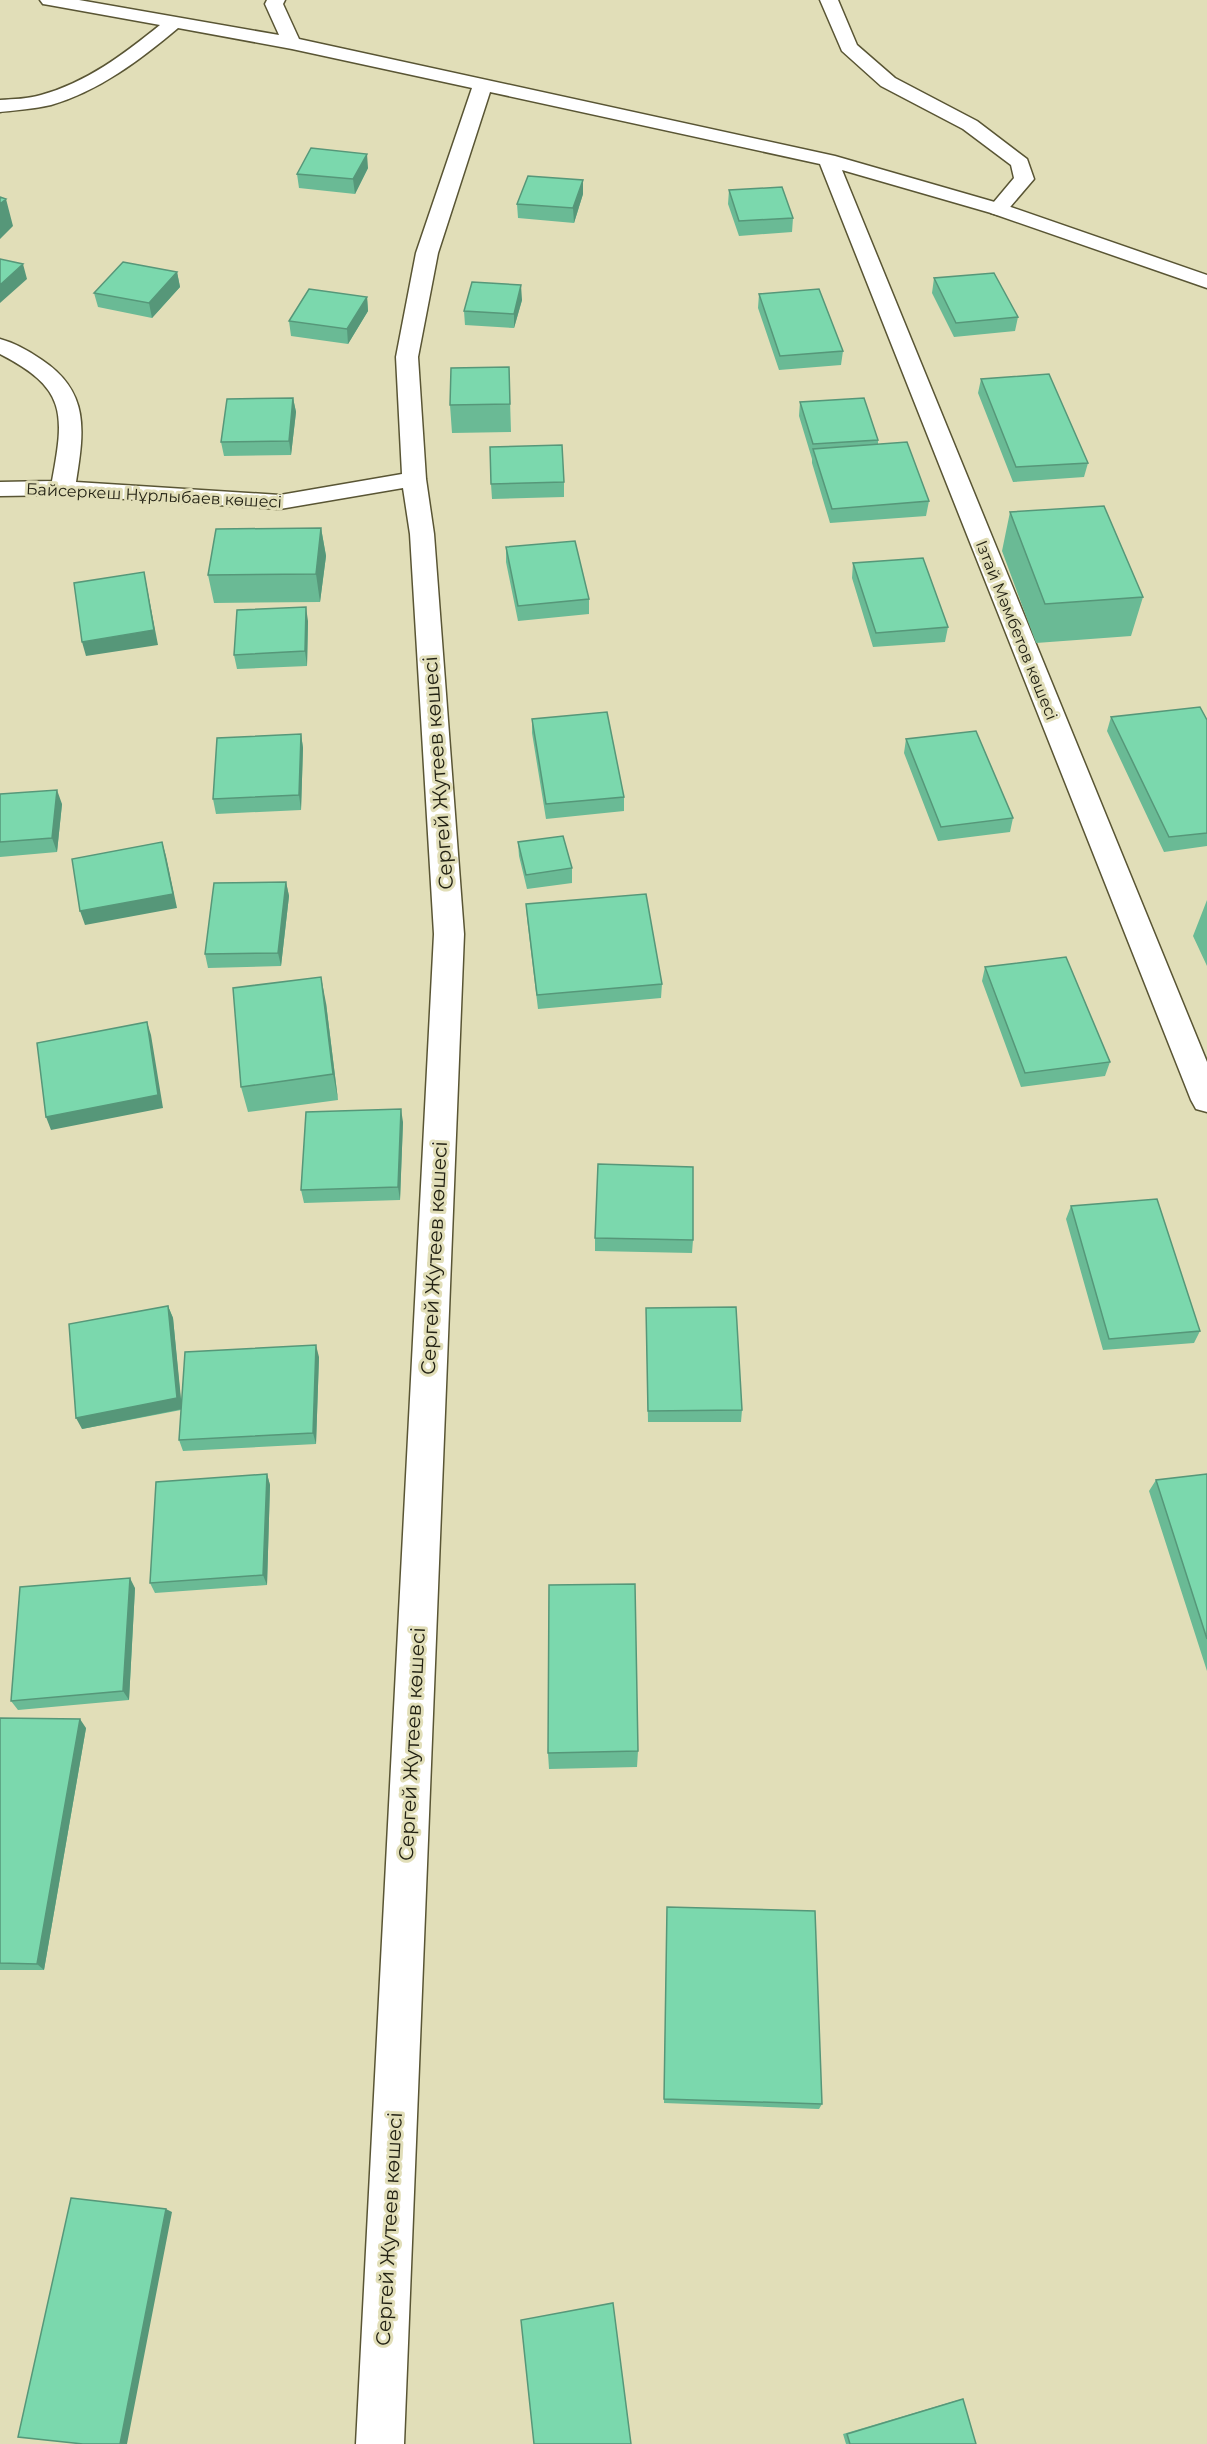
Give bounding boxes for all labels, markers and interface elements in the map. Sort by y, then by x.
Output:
street label: Байсеркеш Нұрлыбаев көшесі [26,479,282,512]
street label: Ізтай Мәмбетов көшесі [972,538,1061,723]
street label: Сергей Жутеев көшесі [418,655,458,891]
street label: Сергей Жутеев көшесі [416,1141,452,1375]
street label: Сергей Жутеев көшесі [394,1627,430,1861]
street label: Сергей Жутеев көшесі [371,2112,407,2346]

